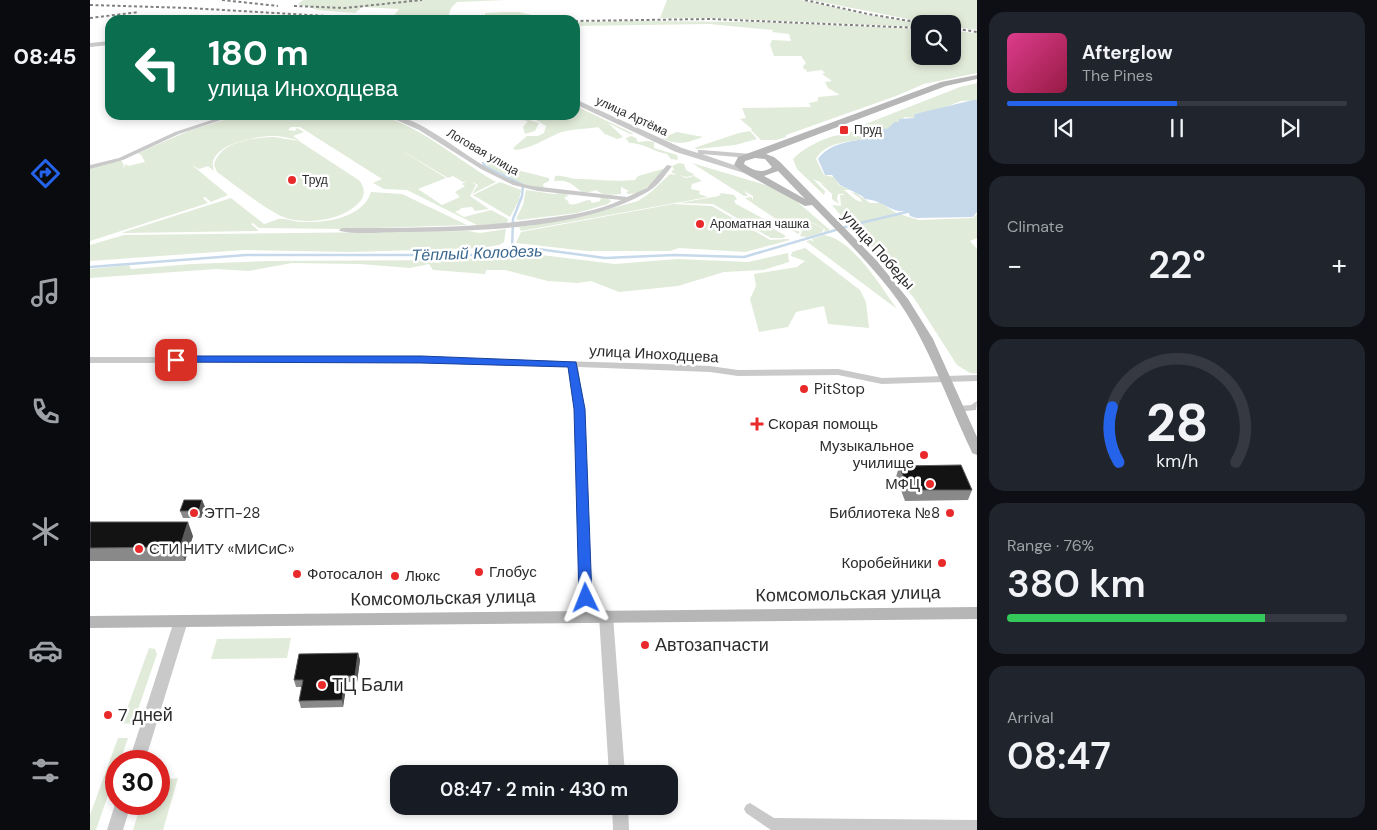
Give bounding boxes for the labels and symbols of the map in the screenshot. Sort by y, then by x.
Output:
street label: улица Артёма [593,92,671,140]
place label: Пруд [854,122,882,138]
marker: Пруд [838,124,850,136]
street label: Логовая улица [444,125,522,179]
place label: Труд [302,172,328,188]
marker: Труд [286,174,298,186]
street label: улица Победы [837,206,919,294]
place label: Ароматная чашка [710,216,810,232]
marker: Ароматная чашка [694,218,706,230]
water label: Тёплый Колодезь [411,240,543,266]
pin [155,339,197,381]
street label: улица Иноходцева [589,341,720,367]
place label: PitStop [814,379,865,399]
marker: PitStop [798,383,810,395]
place label: Скорая помощь [768,414,878,434]
marker: Скорая помощь [750,417,764,431]
place label: Музыкальное училище [819,436,914,473]
marker: Музыкальное училище [918,449,930,461]
place label: МФЦ [885,474,920,494]
marker: МФЦ [924,478,936,490]
place label: ЭТП-28 [204,503,260,523]
place label: Библиотека №8 [829,503,940,523]
marker: ЭТП-28 [188,507,200,519]
marker: Библиотека №8 [944,507,956,519]
place label: СТИ НИТУ «МИСиС» [149,539,295,559]
marker: СТИ НИТУ «МИСиС» [133,543,145,555]
place label: Коробейники [841,553,932,573]
marker: Коробейники [936,557,948,569]
place label: Глобус [489,562,537,582]
place label: Фотосалон [307,564,383,584]
place label: Люкс [405,566,441,586]
marker: Глобус [473,566,485,578]
marker: Фотосалон [291,568,303,580]
marker: Люкс [389,570,401,582]
position arrow [559,571,611,623]
street label: Комсомольская улица [755,580,942,608]
street label: Комсомольская улица [350,584,537,612]
place label: Автозапчасти [655,633,769,657]
marker: Автозапчасти [639,639,651,651]
place label: ТЦ Бали [332,673,403,697]
marker: ТЦ Бали [316,679,328,691]
place label: 7 дней [118,703,173,727]
marker: 7 дней [102,709,114,721]
speed limit sign: 30 [105,750,170,815]

